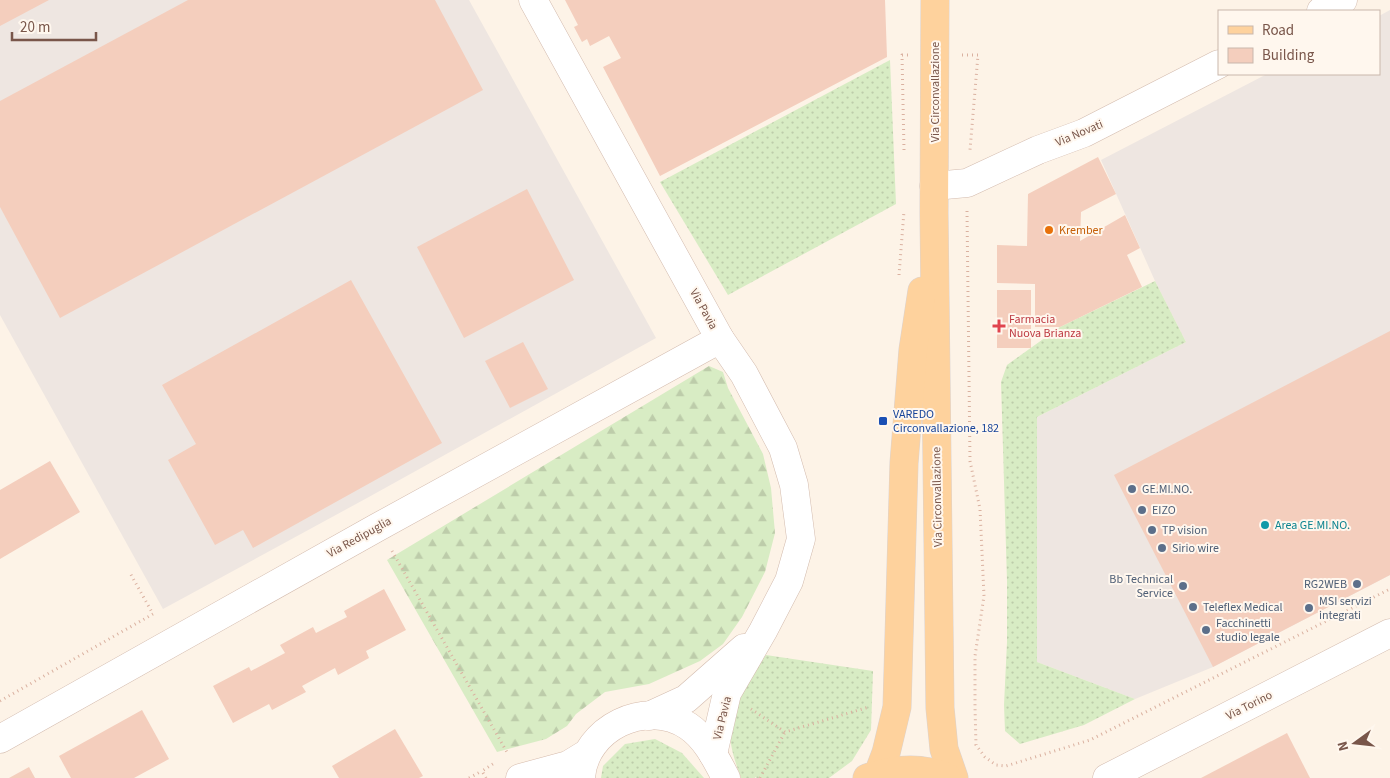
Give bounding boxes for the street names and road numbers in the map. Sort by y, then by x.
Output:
street label: Via Circonvallazione [927,42,944,142]
street label: Via Novati [1053,116,1106,151]
street label: Via Pavia [685,286,722,333]
street label: Via Circonvallazione [928,447,947,547]
street label: Via Redipuglia [324,513,394,562]
street label: Via Torino [1223,687,1275,724]
street label: Via Pavia [709,694,736,742]

